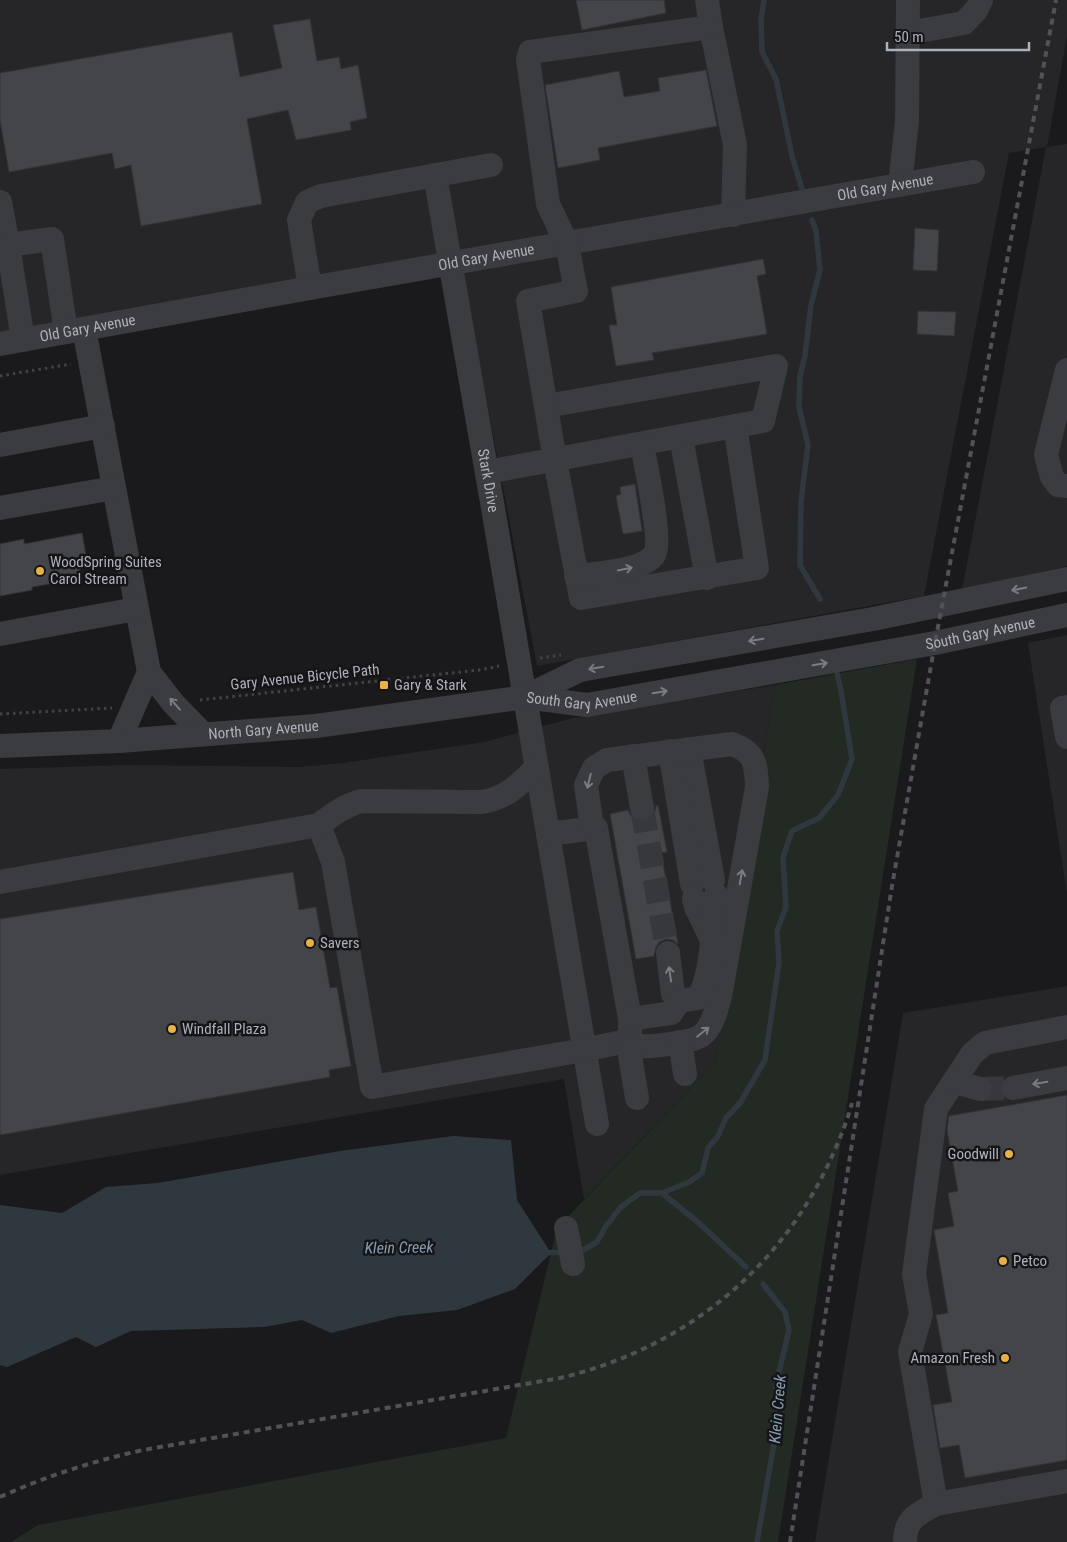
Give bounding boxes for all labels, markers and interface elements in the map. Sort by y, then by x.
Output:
scale bar [887,20,1030,52]
text: 50 m [894,28,924,46]
street label: Old Gary Avenue [836,170,935,205]
street label: Old Gary Avenue [437,240,536,274]
street label: Old Gary Avenue [38,311,137,346]
street label: Stark Drive [474,447,503,514]
place label: WoodSpring Suites Carol Stream [50,553,162,588]
one-way arrow [616,564,632,573]
marker: WoodSpring Suites Carol Stream [34,565,46,577]
one-way arrow [1012,585,1028,594]
street label: South Gary Avenue [924,613,1037,654]
one-way arrow [749,636,765,646]
one-way arrow [812,658,828,668]
street label: Gary Avenue Bicycle Path [230,660,380,694]
one-way arrow [588,663,604,673]
place label: Gary & Stark [394,676,467,694]
marker: Gary & Stark [378,679,390,691]
one-way arrow [652,686,668,696]
street label: South Gary Avenue [525,687,638,714]
one-way arrow [169,698,180,711]
street label: North Gary Avenue [208,717,319,743]
one-way arrow [584,773,593,789]
one-way arrow [736,870,746,886]
place label: Savers [320,934,360,952]
marker: Savers [304,937,316,949]
one-way arrow [665,966,675,982]
place label: Windfall Plaza [182,1020,267,1038]
marker: Windfall Plaza [166,1023,178,1035]
one-way arrow [696,1027,709,1038]
one-way arrow [1033,1078,1049,1088]
place label: Goodwill [948,1145,999,1163]
marker: Goodwill [1003,1148,1015,1160]
water label: Klein Creek [364,1237,435,1258]
place label: Petco [1013,1252,1047,1270]
marker: Petco [997,1255,1009,1267]
place label: Amazon Fresh [911,1349,995,1367]
marker: Amazon Fresh [999,1352,1011,1364]
water label: Klein Creek [765,1373,790,1444]

